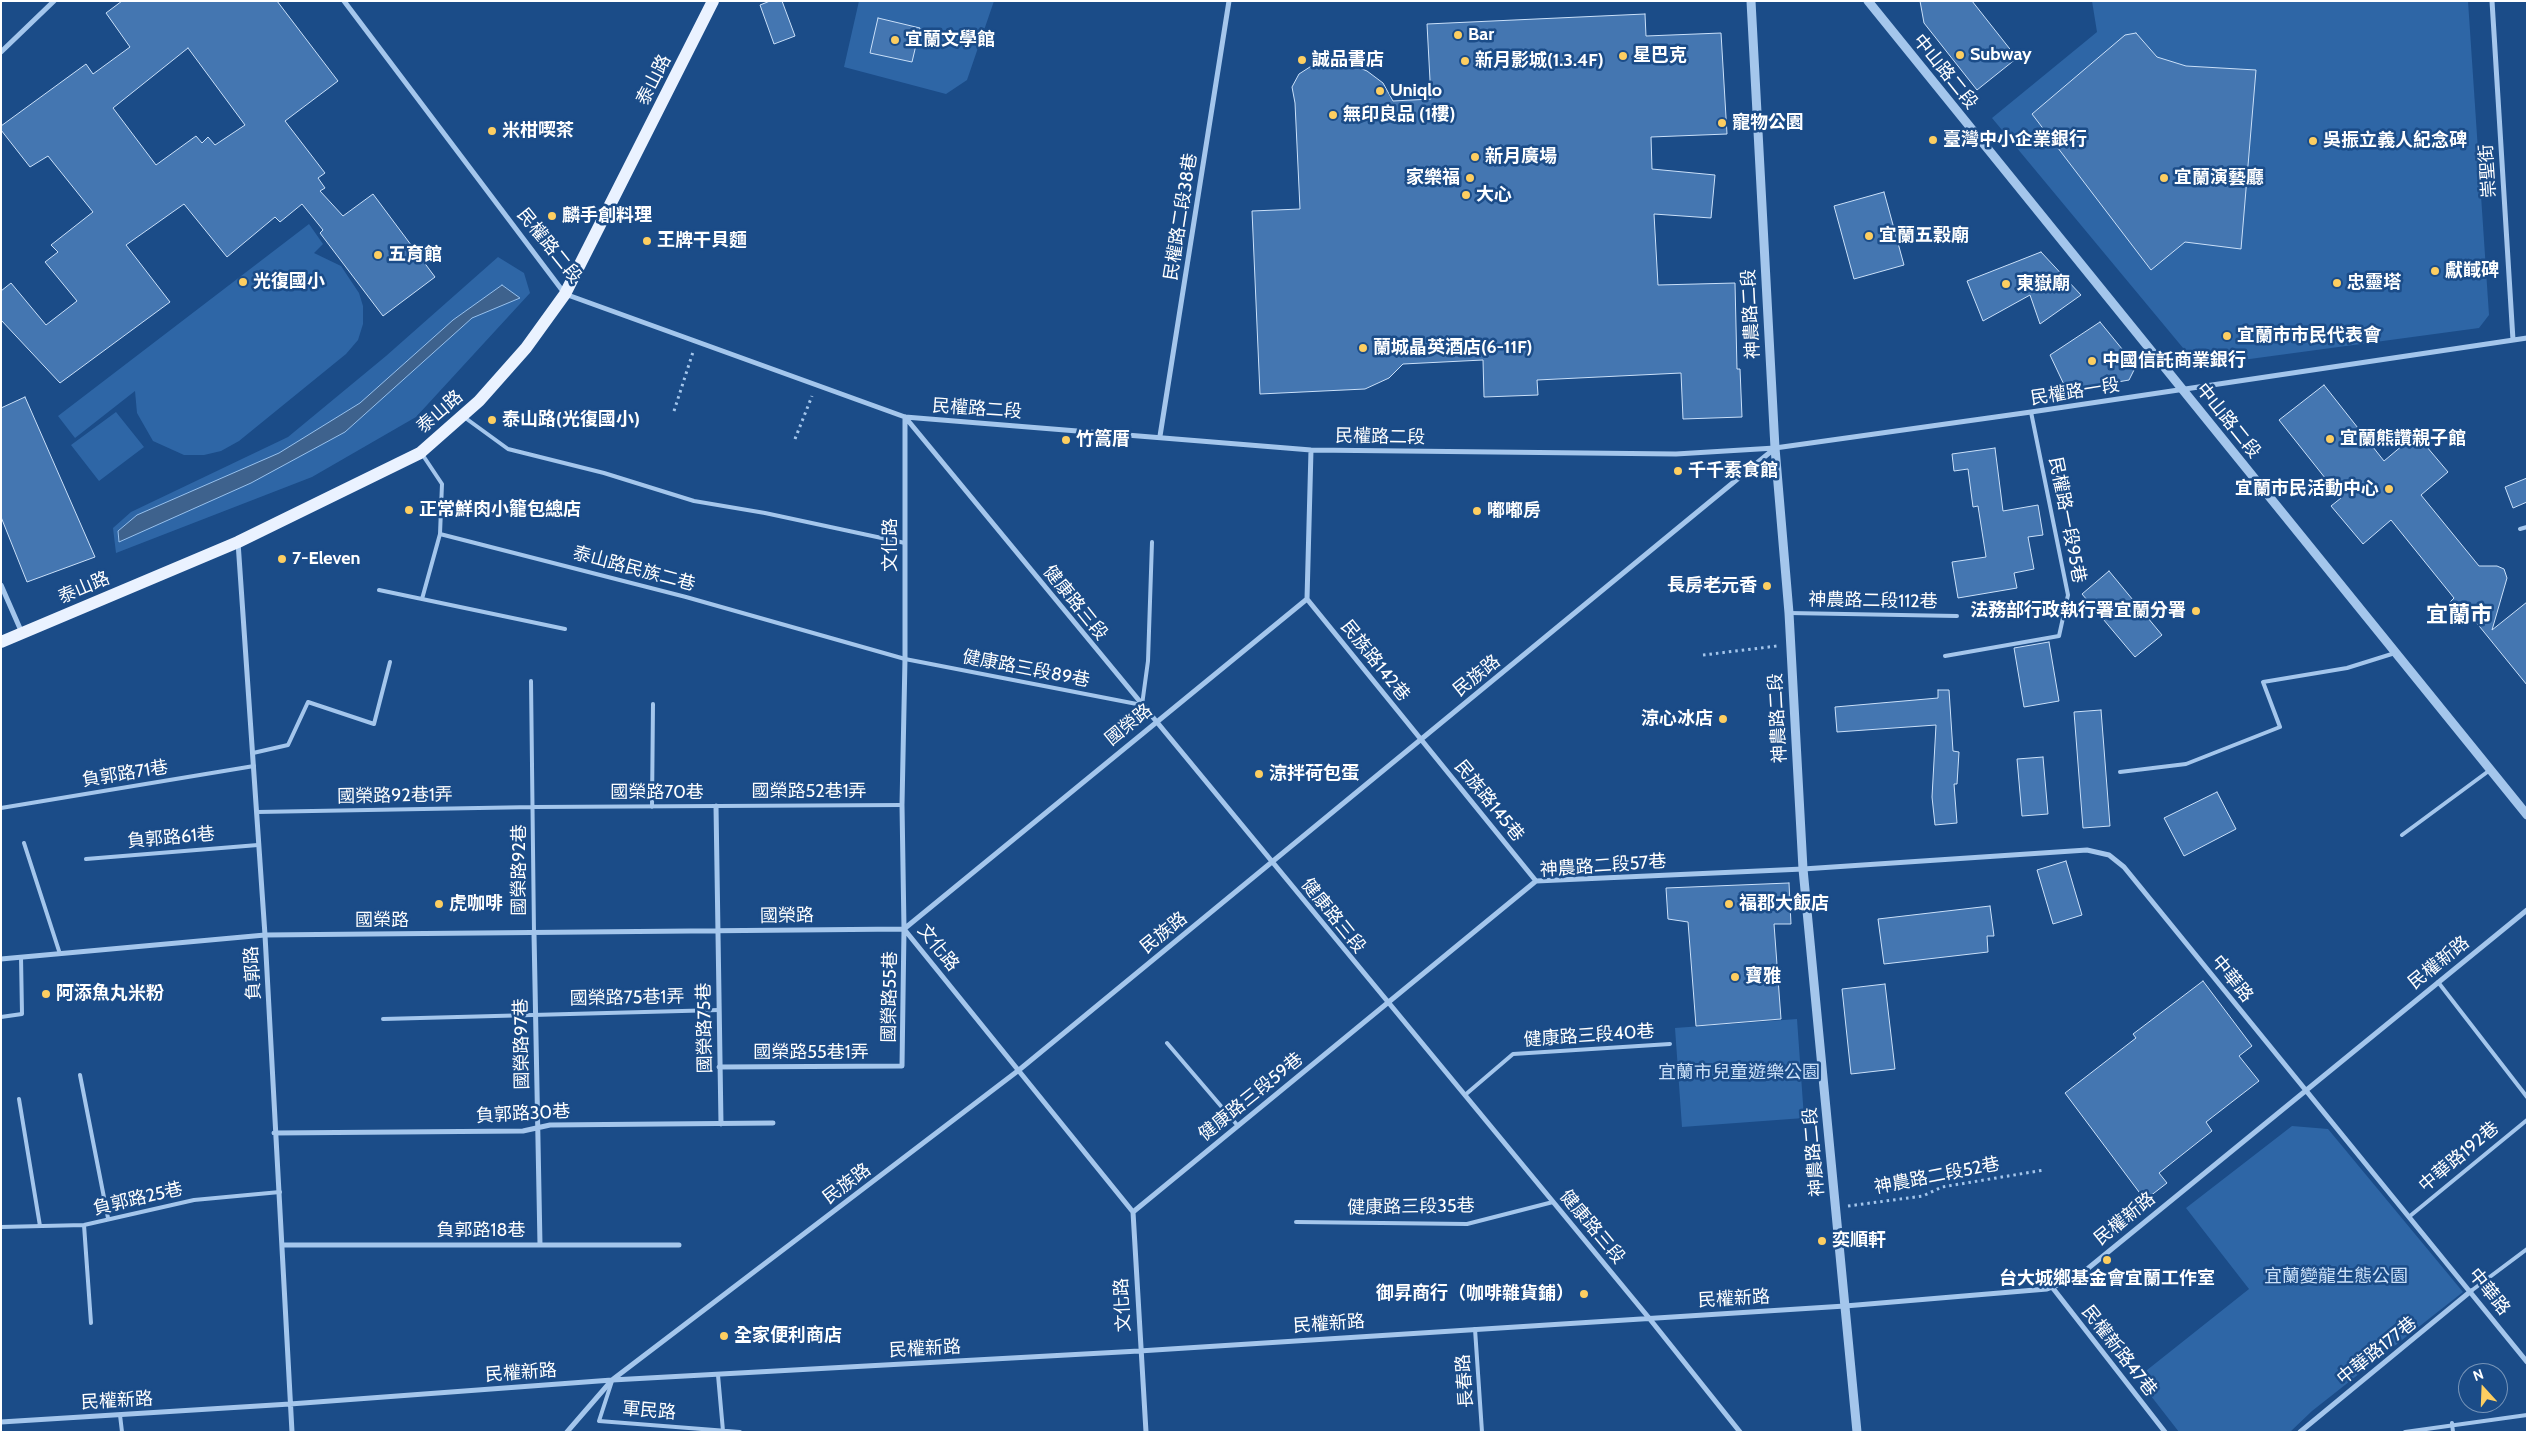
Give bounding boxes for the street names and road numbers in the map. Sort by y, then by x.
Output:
street label: 中山路二段 [1908,30,1982,114]
street label: 泰山路 [632,51,676,109]
street label: 崇聖街 [2475,143,2501,199]
street label: 民權路二段38巷 [1160,152,1202,282]
street label: 民權路二段 [512,204,586,288]
street label: 神農路二段 [1738,268,1764,360]
street label: 民權路一段 [2029,374,2121,410]
street label: 中山路二段 [2191,379,2265,463]
street label: 泰山路 [413,386,467,438]
street label: 民權路二段 [931,395,1023,423]
street label: 民權路二段 [1335,425,1425,449]
street label: 民權路一段95巷 [2044,455,2090,585]
street label: 文化路 [880,518,902,572]
street label: 泰山路民族二巷 [570,542,698,596]
street label: 健康路三段 [1038,561,1112,645]
street label: 泰山路 [55,568,113,608]
street label: 神農路二段112巷 [1808,589,1938,613]
street label: 民族路142巷 [1336,616,1414,706]
street label: 健康路三段89巷 [961,646,1091,692]
street label: 民族路 [1449,651,1505,701]
street label: 神農路二段 [1765,672,1791,764]
street label: 國榮路 [1101,700,1157,750]
street label: 民族路145巷 [1450,756,1528,846]
street label: 負郭路71巷 [80,757,170,791]
street label: 國榮路52巷1弄 [751,781,867,803]
street label: 國榮路70巷 [610,782,704,804]
street label: 國榮路92巷1弄 [337,784,453,808]
street label: 負郭路61巷 [126,823,216,853]
street label: 國榮路92巷 [509,824,531,916]
street label: 神農路二段57巷 [1539,851,1667,881]
street label: 健康路三段 [1296,874,1370,958]
street label: 國榮路 [760,905,814,927]
street label: 民族路 [1136,908,1192,958]
street label: 國榮路 [355,910,409,932]
street label: 文化路 [913,920,963,976]
street label: 民權新路 [2404,932,2474,994]
street label: 負郭路 [241,945,265,1001]
street label: 國榮路55巷 [878,951,902,1043]
street label: 中華路 [2207,951,2257,1007]
street label: 國榮路75巷 [693,982,717,1074]
street label: 國榮路75巷1弄 [569,986,685,1010]
street label: 國榮路97巷 [510,998,534,1090]
street label: 健康路三段40巷 [1523,1021,1655,1051]
street label: 國榮路55巷1弄 [753,1042,869,1064]
street label: 健康路三段59巷 [1194,1048,1308,1146]
street label: 負郭路30巷 [475,1101,571,1127]
street label: 神農路二段 [1799,1106,1829,1198]
street label: 中華路192巷 [2415,1117,2503,1197]
street label: 神農路二段52巷 [1873,1153,2001,1199]
street label: 民族路 [819,1159,875,1209]
street label: 負郭路25巷 [91,1178,185,1220]
street label: 健康路三段 [1555,1186,1629,1268]
street label: 民權新路 [2090,1188,2160,1250]
street label: 健康路三段35巷 [1347,1195,1475,1219]
street label: 負郭路18巷 [437,1220,525,1242]
street label: 中華路 [2464,1264,2514,1320]
street label: 文化路 [1111,1277,1135,1333]
street label: 民權新路 [1697,1286,1771,1312]
street label: 民權新路47巷 [2077,1301,2161,1401]
street label: 民權新路 [1292,1311,1366,1337]
street label: 中華路177巷 [2333,1312,2421,1390]
street label: 民權新路 [888,1336,962,1362]
street label: 長春路 [1452,1353,1478,1409]
street label: 民權新路 [484,1360,558,1386]
street label: 民權新路 [80,1388,154,1414]
street label: 軍民路 [621,1398,677,1424]

